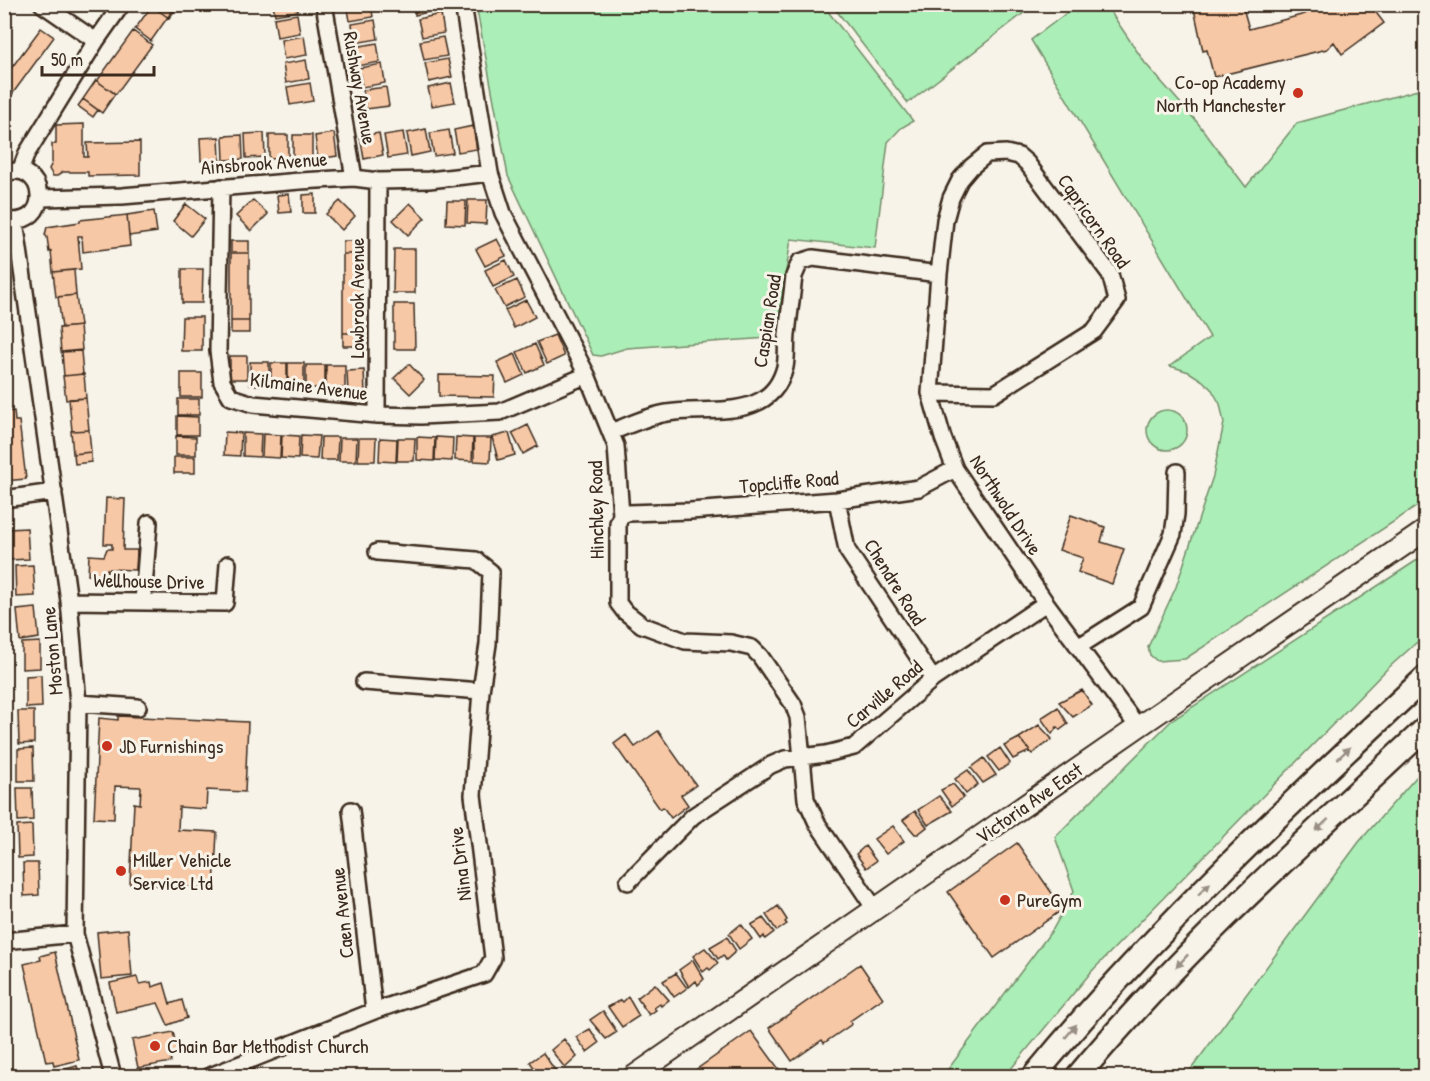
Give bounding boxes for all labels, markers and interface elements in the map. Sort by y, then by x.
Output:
street label: Rushway Avenue [337,29,384,146]
scale bar [42,39,154,77]
text: 50 m [51,47,83,72]
place label: Co-op Academy North Manchester [1157,68,1286,118]
marker: Co-op Academy North Manchester [1291,86,1305,100]
street label: Ainsbrook Avenue [200,145,328,180]
street label: Capricorn Road [1052,168,1137,273]
street label: Lowbrook Avenue [343,238,370,358]
street label: Caspian Road [746,272,787,369]
street label: Kilmaine Avenue [249,365,370,406]
street label: Northwold Drive [964,449,1049,560]
street label: Hinchley Road [581,461,610,559]
street label: Topcliffe Road [738,464,840,499]
street label: Chendre Road [858,533,933,630]
street label: Wellhouse Drive [93,566,205,595]
street label: Moston Lane [34,606,69,696]
street label: Carville Road [839,653,928,734]
place label: JD Furnishings [119,732,224,759]
marker: JD Furnishings [100,739,114,753]
one-way arrow [1336,747,1351,760]
street label: Victoria Ave East [970,755,1088,849]
one-way arrow [1314,818,1329,832]
street label: Nina Drive [442,826,477,903]
place label: Miller Vehicle Service Ltd [133,846,231,896]
marker: Miller Vehicle Service Ltd [114,864,128,878]
street label: Caen Avenue [323,866,360,960]
one-way arrow [1197,882,1211,896]
place label: PureGym [1017,886,1082,913]
marker: PureGym [998,893,1012,907]
one-way arrow [1176,953,1189,968]
one-way arrow [1065,1024,1077,1039]
place label: Chain Bar Methodist Church [167,1032,368,1059]
marker: Chain Bar Methodist Church [148,1039,162,1053]

